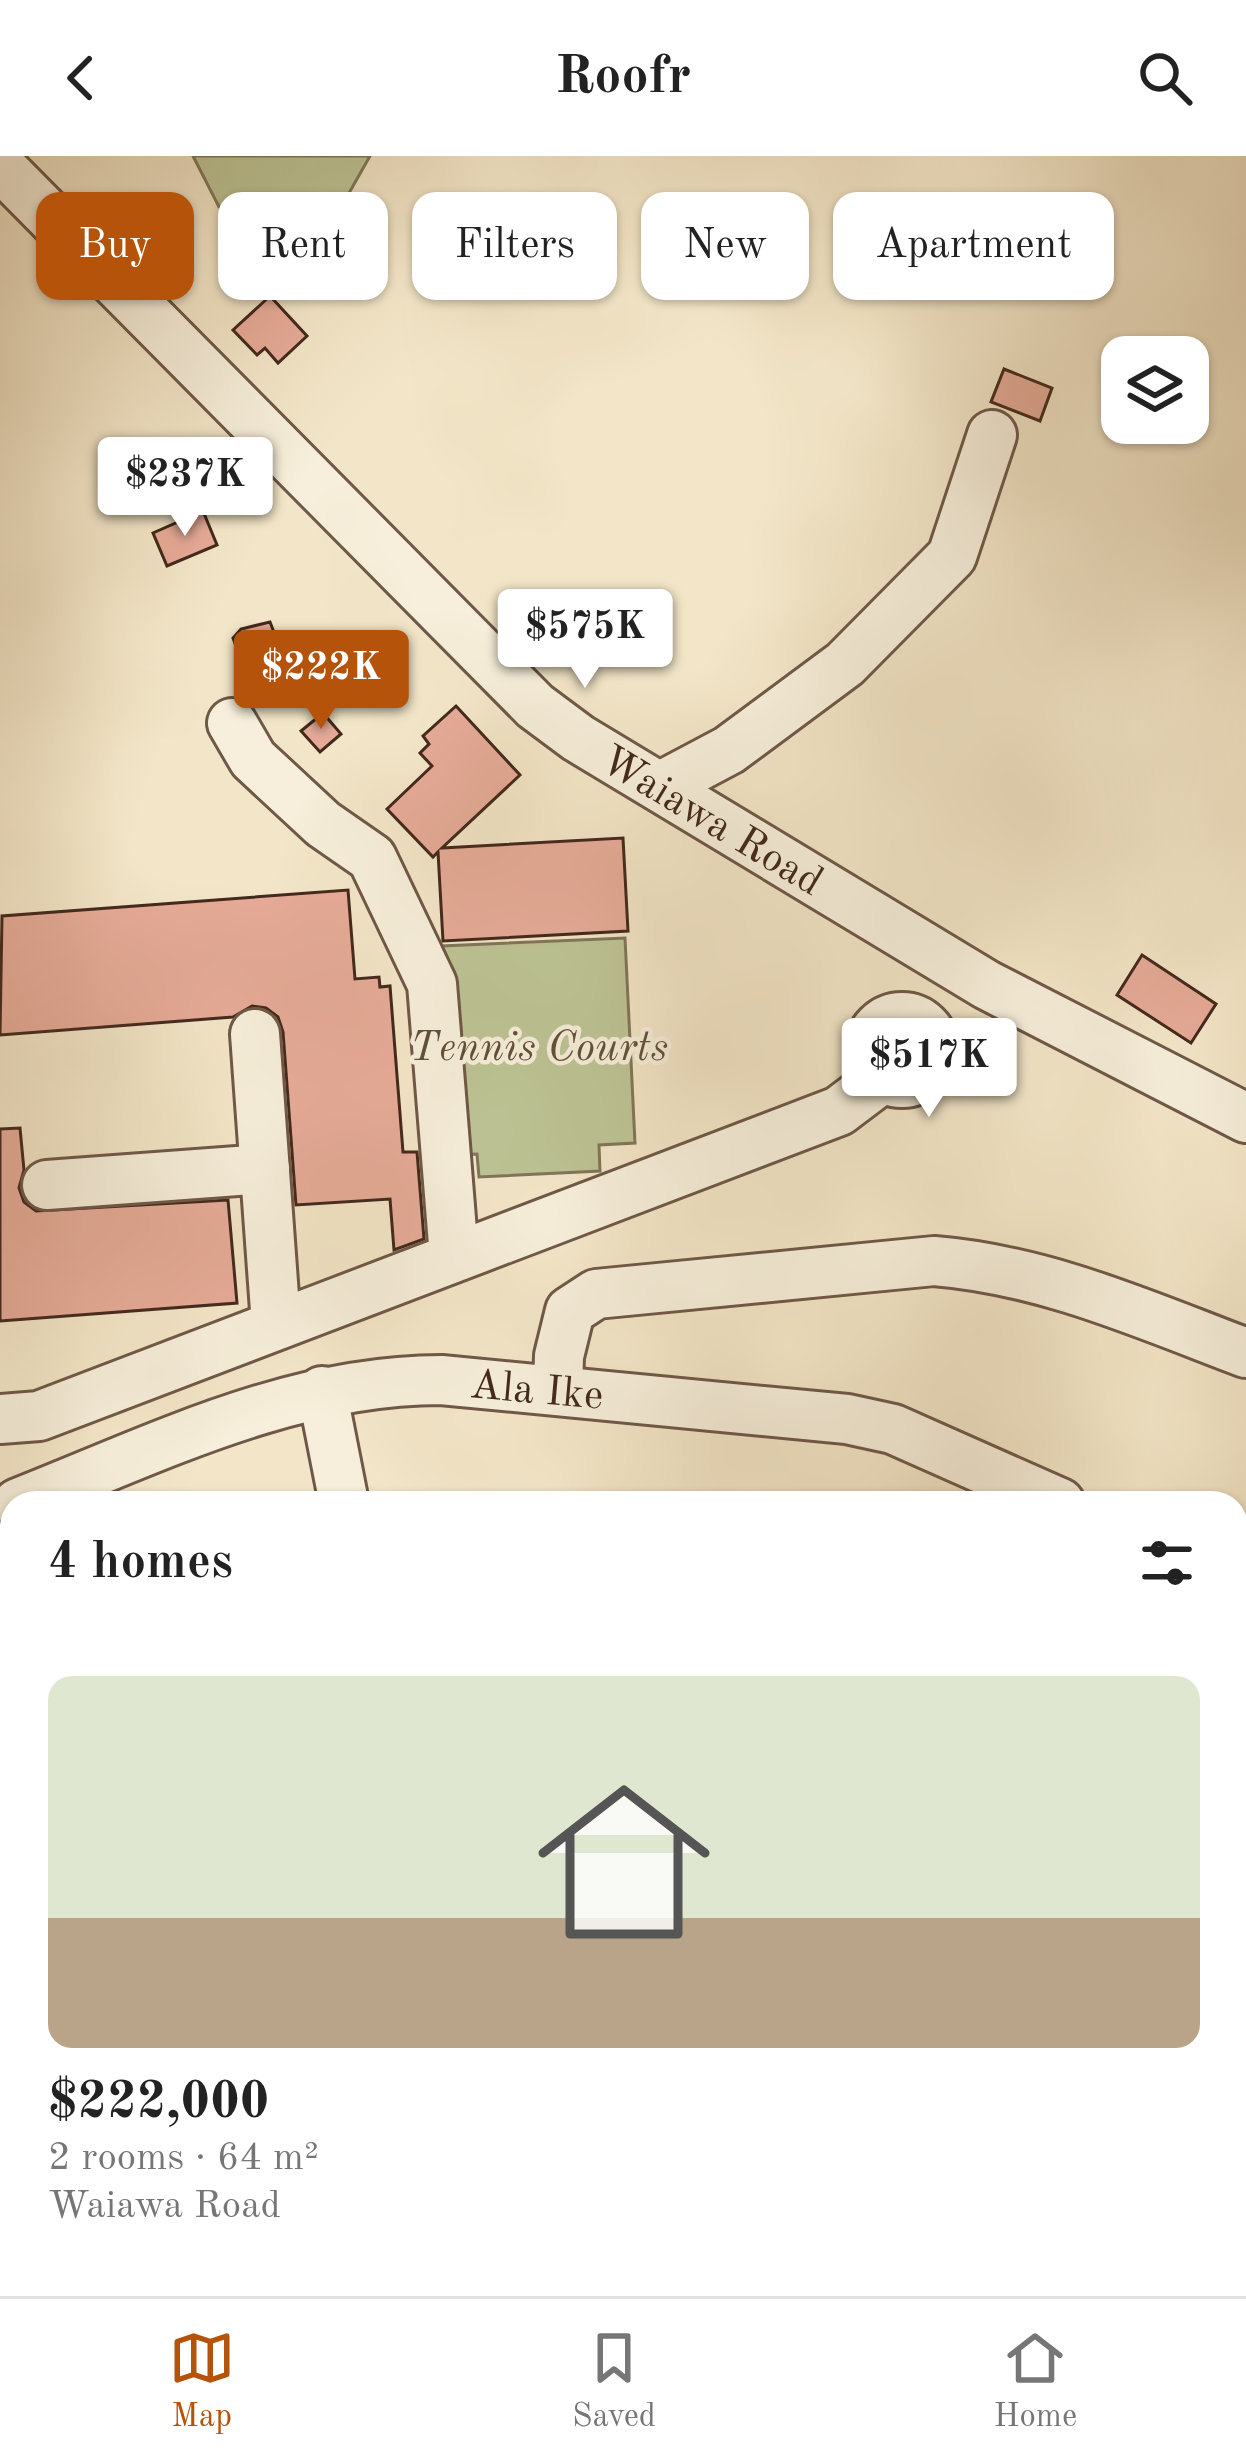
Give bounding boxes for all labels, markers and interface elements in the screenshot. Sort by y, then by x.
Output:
icon: back [48,45,114,111]
icon: search [1132,45,1198,111]
text: Roofr [555,51,691,105]
chip: Buy [36,192,194,300]
chip: Rent [218,192,388,300]
chip: Filters [412,192,617,300]
chip: New [641,192,809,300]
chip: Apartment [833,192,1114,300]
map controls [1101,336,1209,444]
button: layers [1101,336,1209,444]
pin: $237K [101,437,269,539]
text: $237K [125,456,245,495]
pin: $575K [501,589,669,691]
text: $575K [525,608,645,647]
pin: $222K [237,630,405,732]
text: $222K [261,649,381,688]
street label: Waiawa Road [593,740,829,905]
pin: $517K [845,1018,1013,1120]
park label: Tennis Courts [410,1028,668,1070]
text: $517K [869,1037,989,1076]
street label: Ala Ike [468,1365,605,1419]
icon: filters [1134,1530,1200,1596]
text: 4 homes [48,1538,233,1589]
icon: home [516,1754,732,1970]
text: $222,000 [48,2078,269,2129]
text: 2 rooms · 64 m² [48,2139,319,2178]
text: Waiawa Road [48,2187,281,2226]
tab: Map [169,2325,235,2438]
tab: Saved [572,2325,656,2438]
tab: Home [994,2325,1077,2438]

